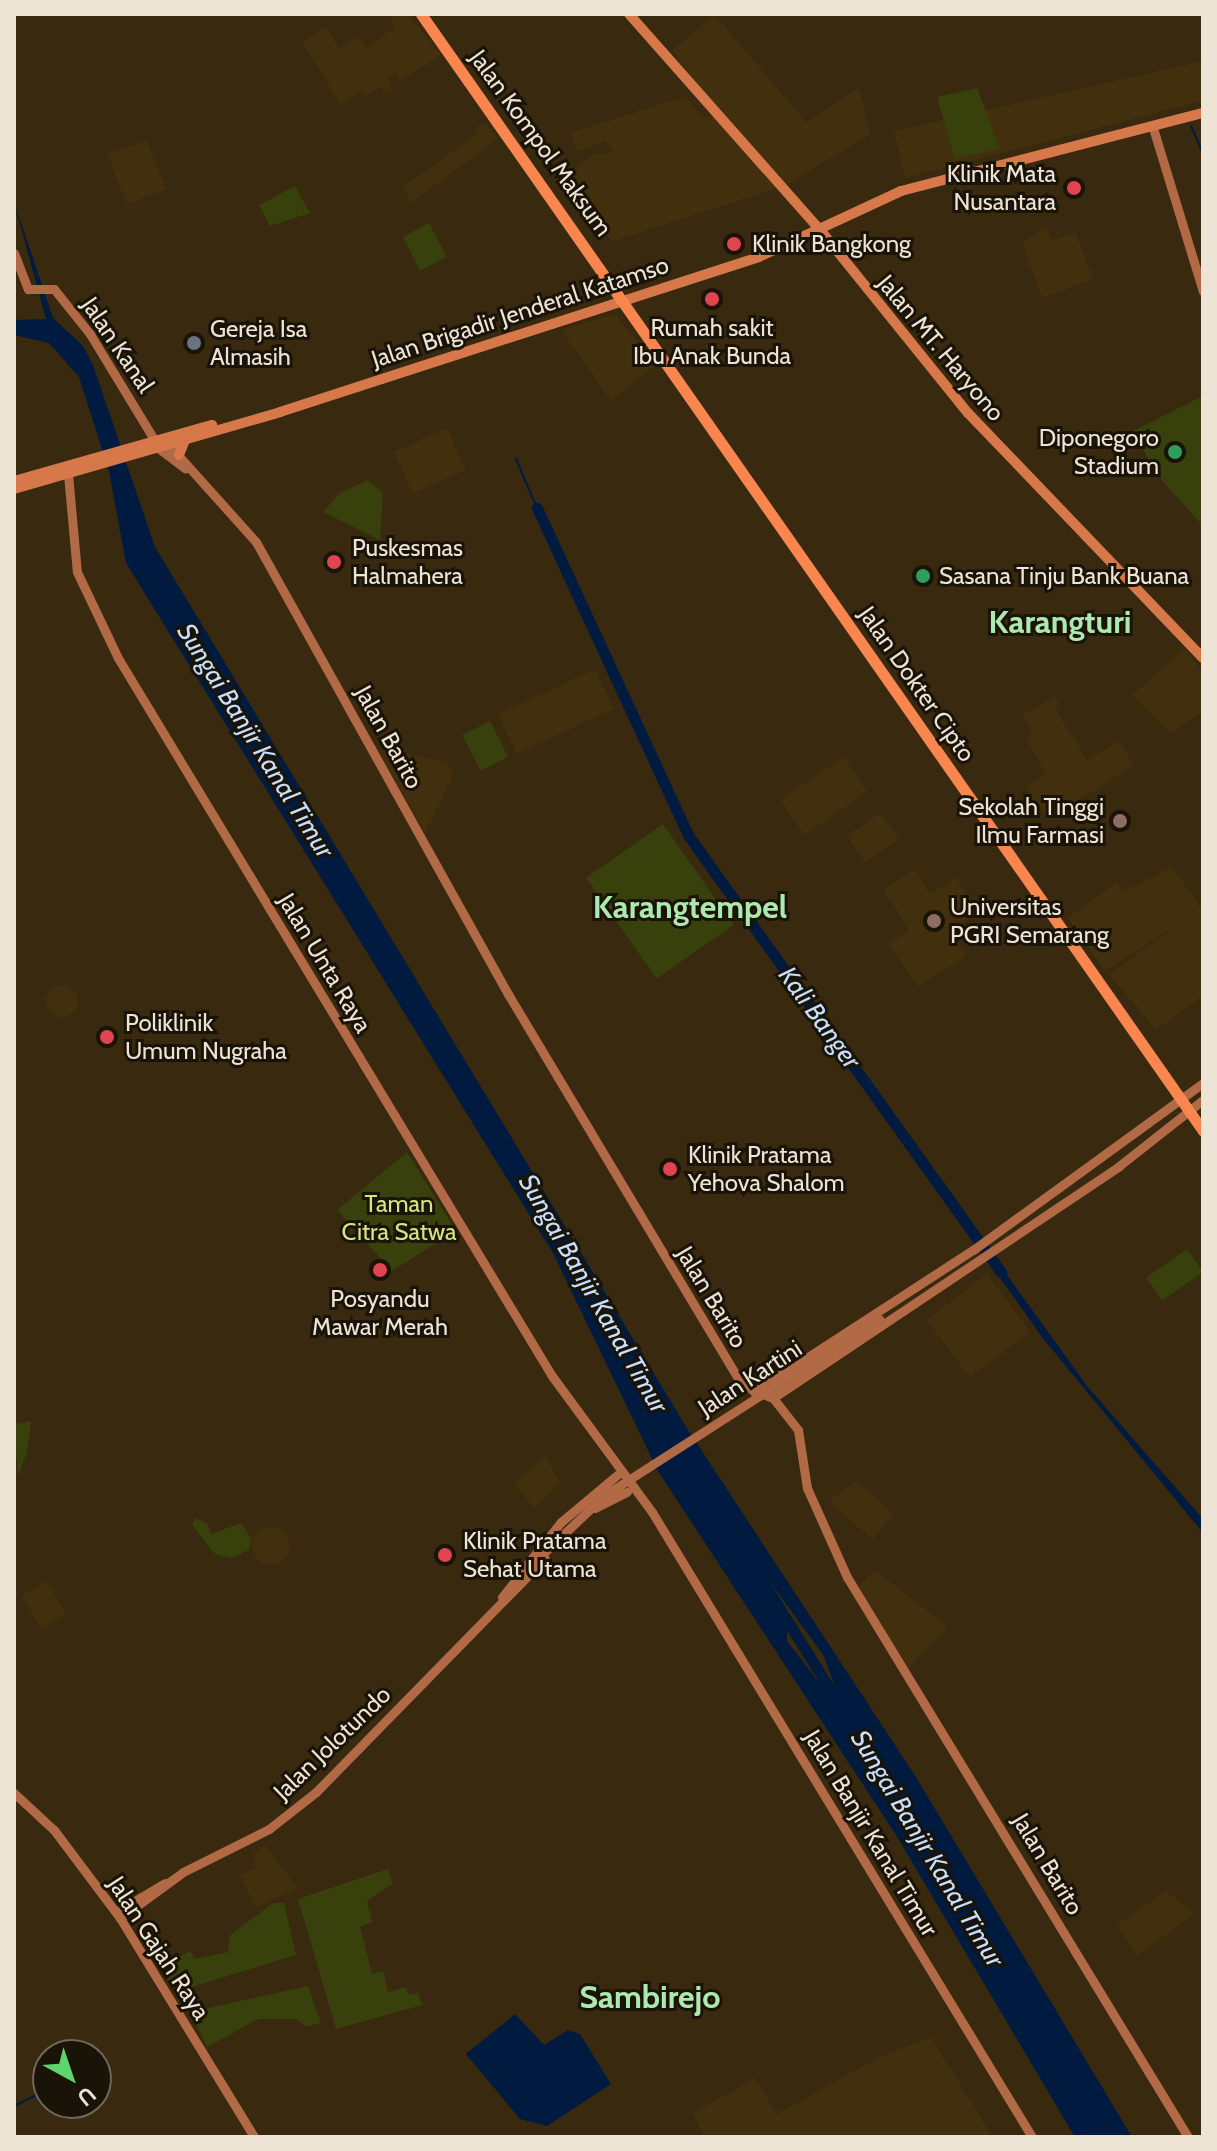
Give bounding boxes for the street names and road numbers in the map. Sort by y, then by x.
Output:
street label: Jalan Kompol Maksum [464,44,618,242]
street label: Jalan Brigadir Jenderal Katamso [368,250,672,374]
street label: Jalan MT. Haryono [871,269,1011,427]
street label: Jalan Kanal [76,292,160,398]
street label: Jalan Dokter Cipto [853,601,981,767]
street label: Jalan Barito [349,681,429,793]
street label: Jalan Unta Raya [272,888,378,1038]
street label: Jalan Barito [671,1241,753,1353]
street label: Jalan Kartini [693,1334,807,1422]
street label: Jalan Jolotundo [267,1680,397,1806]
street label: Jalan Banjir Kanal Timur [798,1725,944,1941]
street label: Jalan Barito [1007,1808,1089,1920]
street label: Jalan Gajah Raya [102,1871,216,2025]

